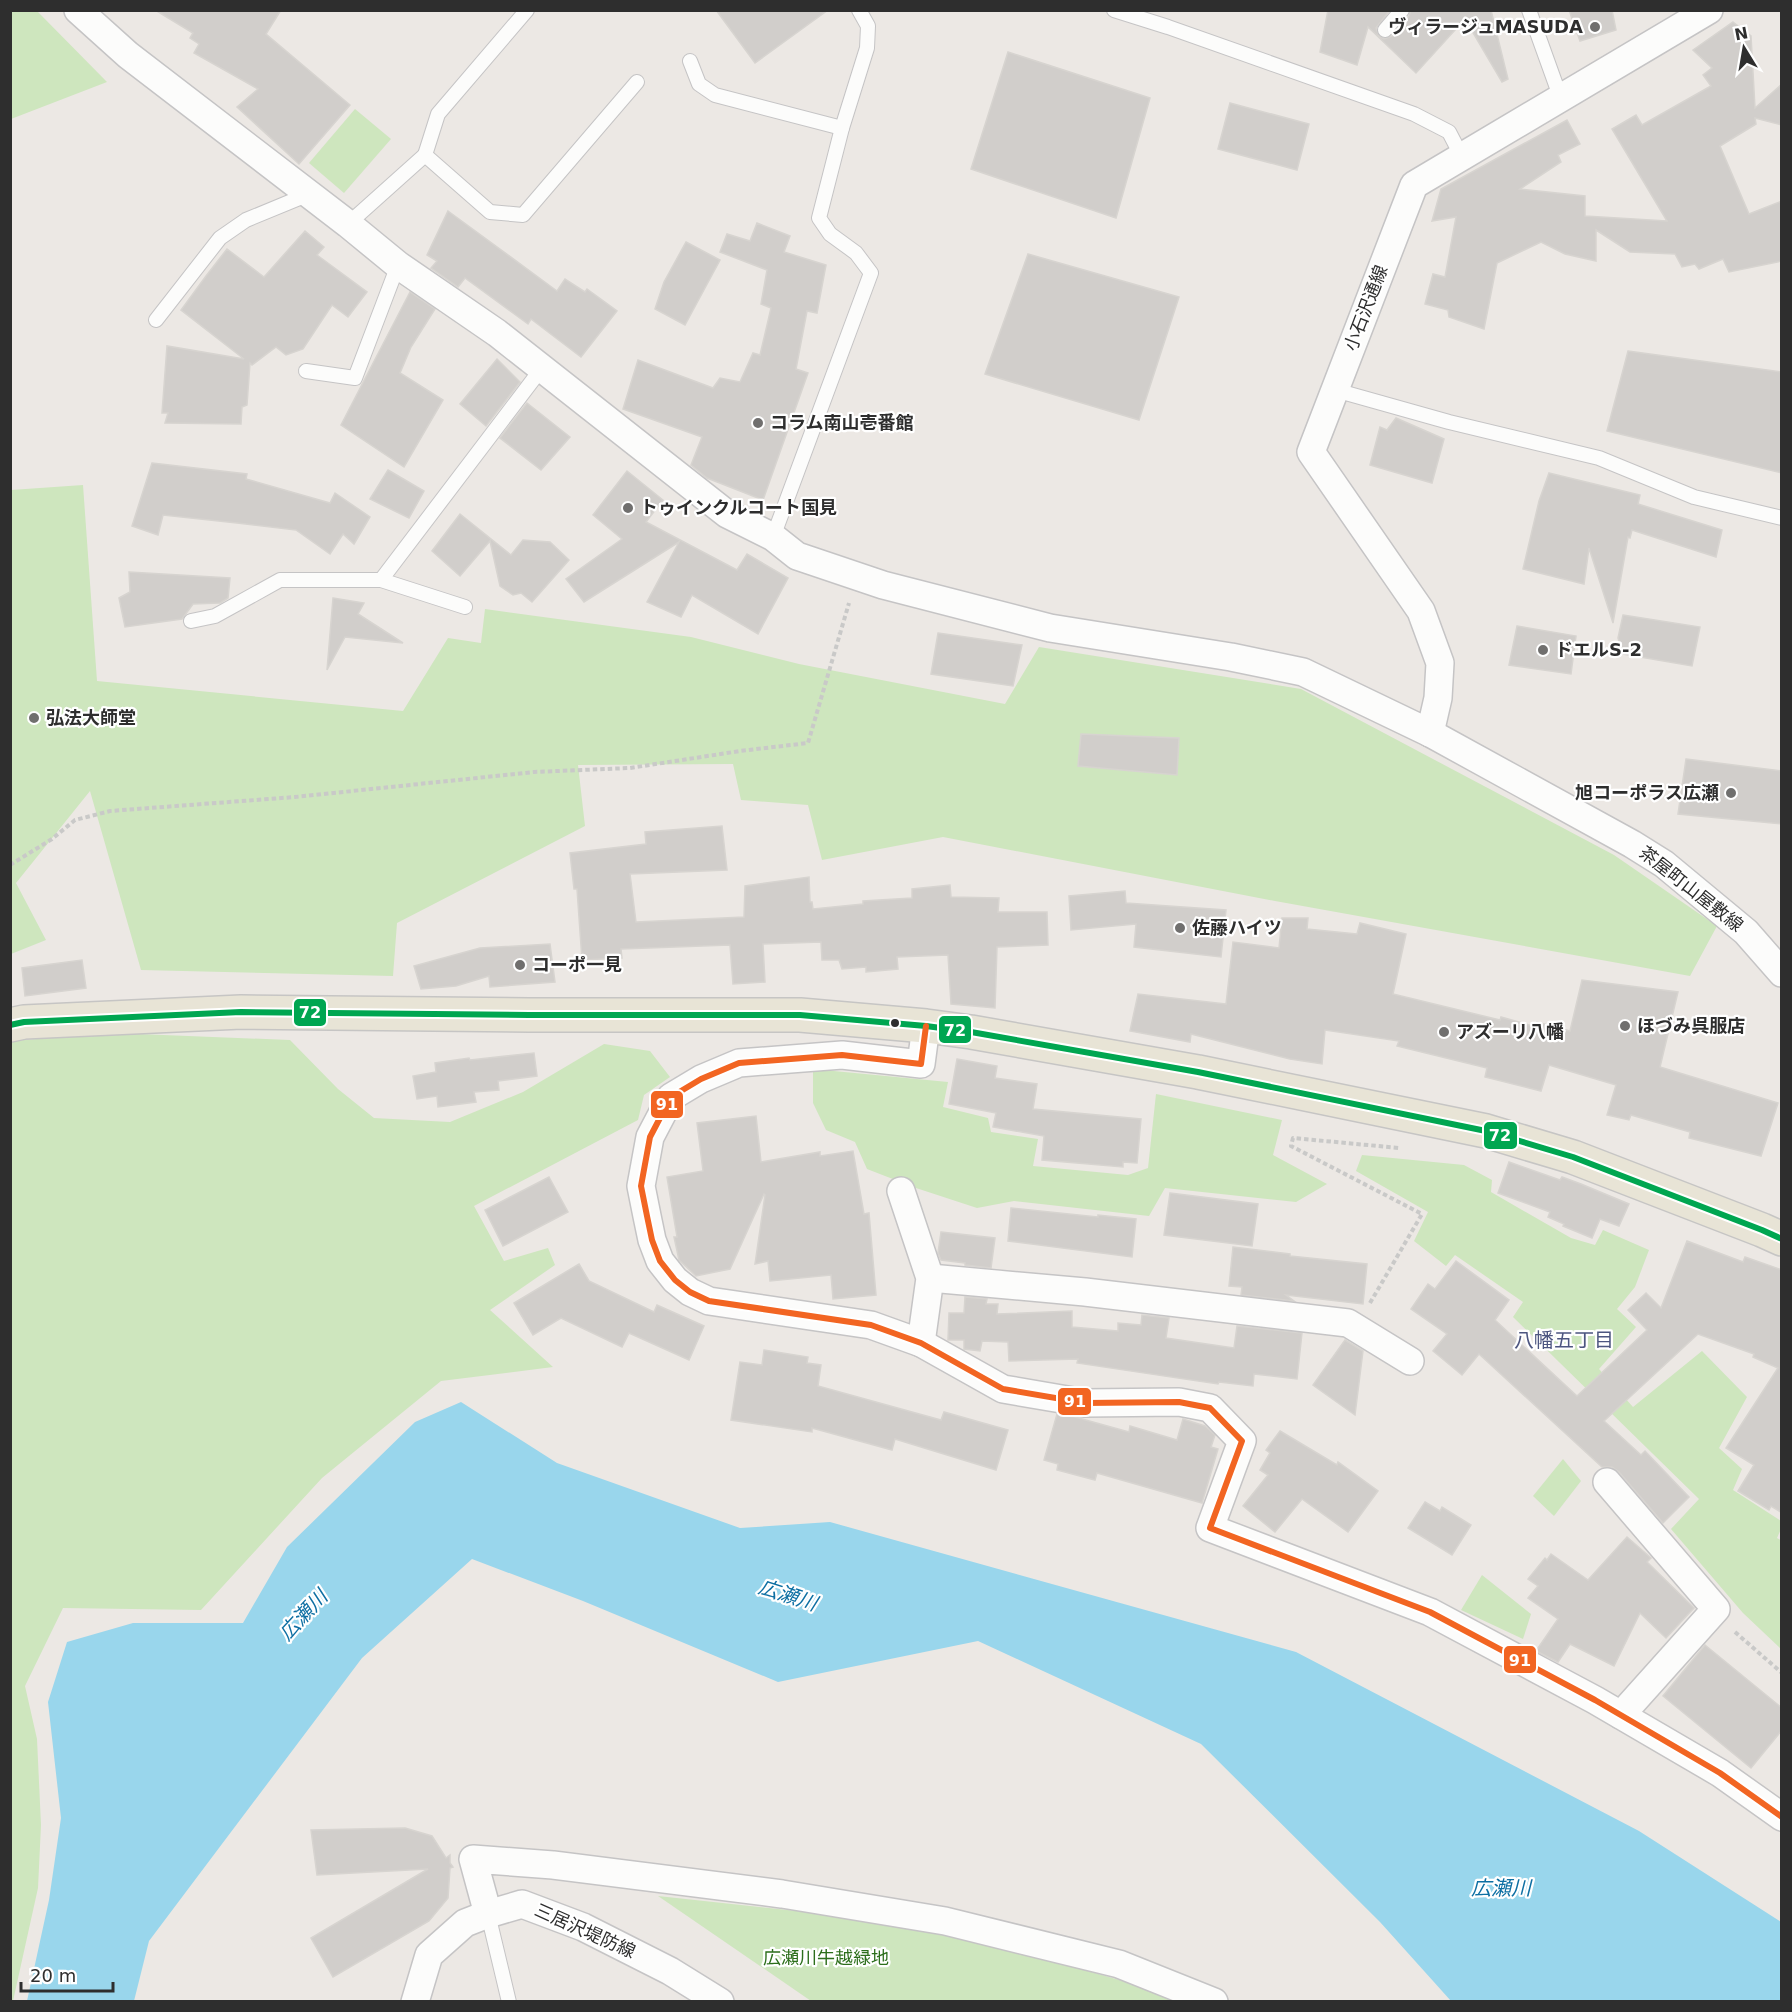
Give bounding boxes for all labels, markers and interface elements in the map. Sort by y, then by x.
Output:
place label: ヴィラージュMASUDA [1388,16,1583,37]
north arrow [1714,18,1774,78]
marker: ヴィラージュMASUDA [1588,20,1602,34]
text: N [1733,23,1750,44]
street label: 小石沢通線 [1340,262,1391,354]
place label: コラム南山壱番館 [770,412,913,433]
marker: コラム南山壱番館 [751,416,765,430]
place label: トゥインクルコート国見 [640,497,837,518]
marker: トゥインクルコート国見 [621,501,635,515]
place label: ドエルS-2 [1555,639,1642,660]
marker: ドエルS-2 [1536,643,1550,657]
place label: 弘法大師堂 [46,707,136,728]
marker: 弘法大師堂 [27,711,41,725]
place label: 旭コーポラス広瀬 [1575,782,1719,803]
marker: 旭コーポラス広瀬 [1724,786,1738,800]
street label: 茶屋町山屋敷線 [1635,842,1747,936]
place label: 佐藤ハイツ [1192,917,1282,938]
marker: 佐藤ハイツ [1173,921,1187,935]
place label: コーポ一見 [532,954,622,975]
marker: コーポ一見 [513,958,527,972]
line badge: 72 [293,998,327,1027]
text: 72 [299,1003,321,1022]
line badge: 72 [938,1015,972,1044]
place label: ほづみ呉服店 [1637,1015,1745,1036]
unlabelled marker [889,1017,901,1029]
marker: ほづみ呉服店 [1618,1019,1632,1033]
text: 72 [944,1021,966,1040]
place label: アズーリ八幡 [1456,1021,1564,1042]
marker: アズーリ八幡 [1437,1025,1451,1039]
line badge: 91 [650,1090,684,1119]
text: 91 [656,1095,678,1114]
line badge: 72 [1483,1121,1518,1150]
text: 72 [1489,1126,1511,1145]
district label: 八幡五丁目 [1514,1328,1614,1352]
line badge: 91 [1057,1387,1092,1416]
text: 91 [1064,1392,1086,1411]
water label: 広瀬川 [756,1574,822,1616]
water label: 広瀬川 [274,1583,334,1645]
line badge: 91 [1503,1645,1537,1674]
text: 91 [1509,1651,1531,1670]
water label: 広瀬川 [1471,1876,1533,1900]
street label: 三居沢堤防線 [532,1899,639,1962]
park label: 広瀬川牛越緑地 [763,1947,889,1968]
scale bar [21,1955,112,1993]
text: 20 m [30,1965,76,1986]

